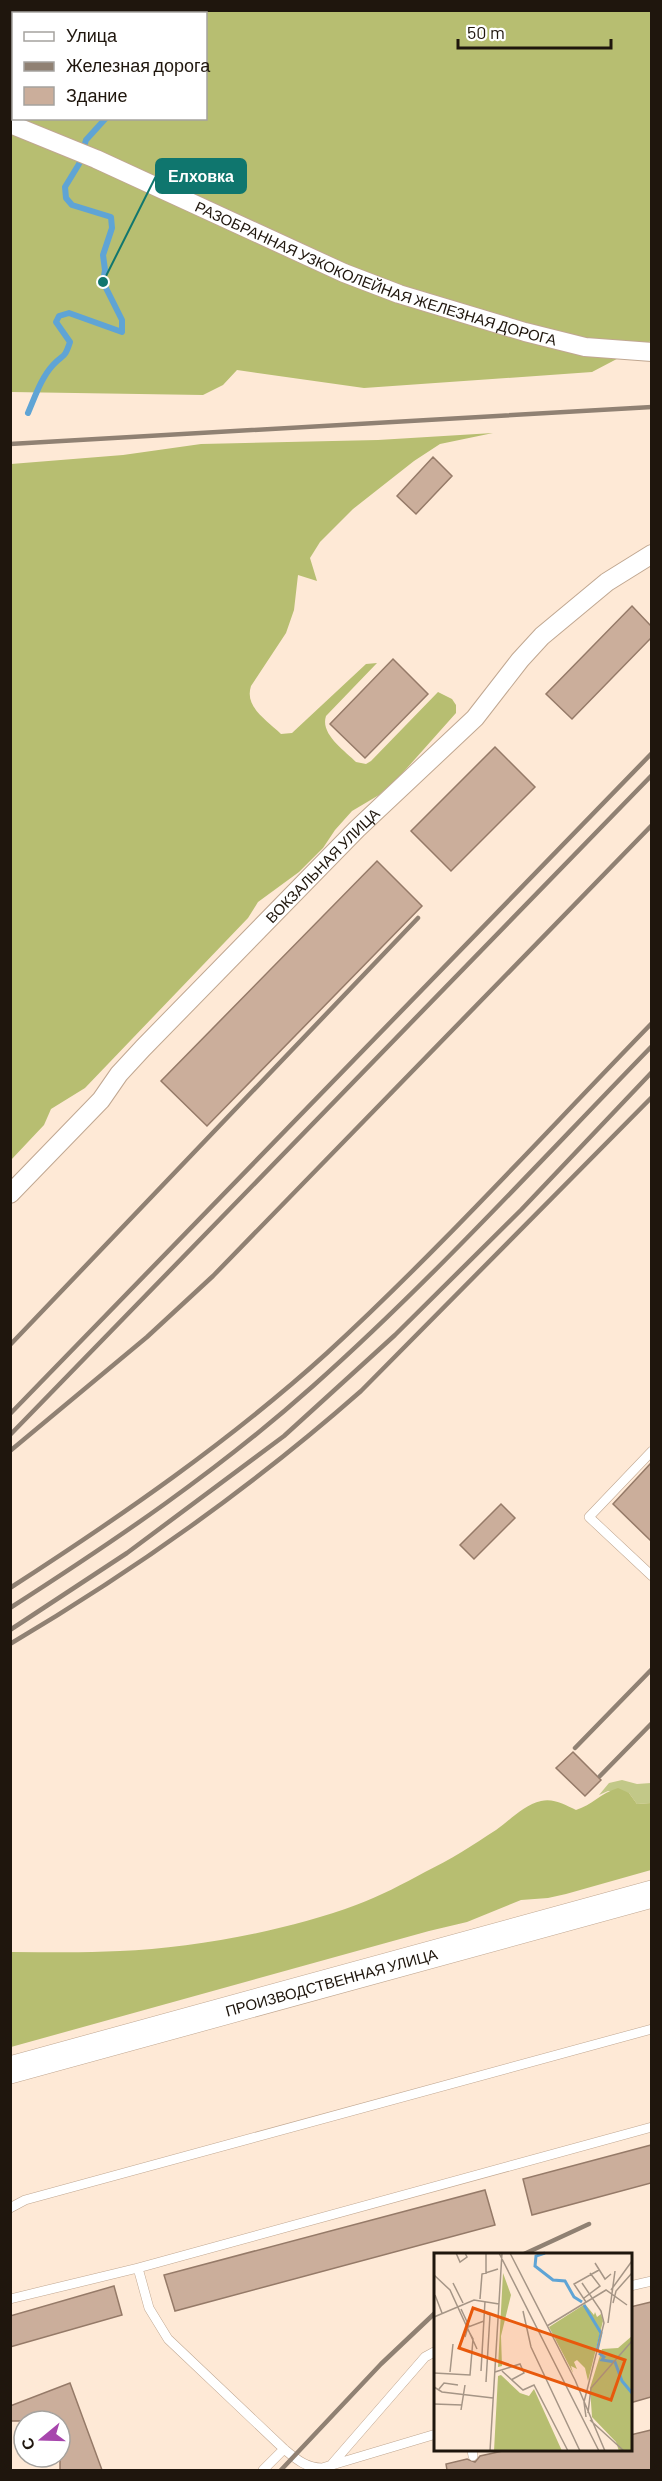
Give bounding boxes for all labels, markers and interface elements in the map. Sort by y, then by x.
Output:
legend [12,12,207,120]
scale bar [458,12,611,50]
text: 50 m [467,21,505,43]
text: Улица [66,24,118,46]
text: Железная дорога [66,54,211,76]
text: Здание [66,84,127,106]
callout: Елховка [156,159,246,193]
text: Елховка [168,166,234,185]
street label: РАЗОБРАННАЯ УЗКОКОЛЕЙНАЯ ЖЕЛЕЗНАЯ ДОРОГА [193,197,559,349]
street label: ВОКЗАЛЬНАЯ УЛИЦА [262,804,383,926]
street label: ПРОИЗВОДСТВЕННАЯ УЛИЦА [223,1944,439,2020]
inset map [434,2253,632,2451]
north arrow [12,2409,72,2469]
text: С [16,2435,38,2453]

